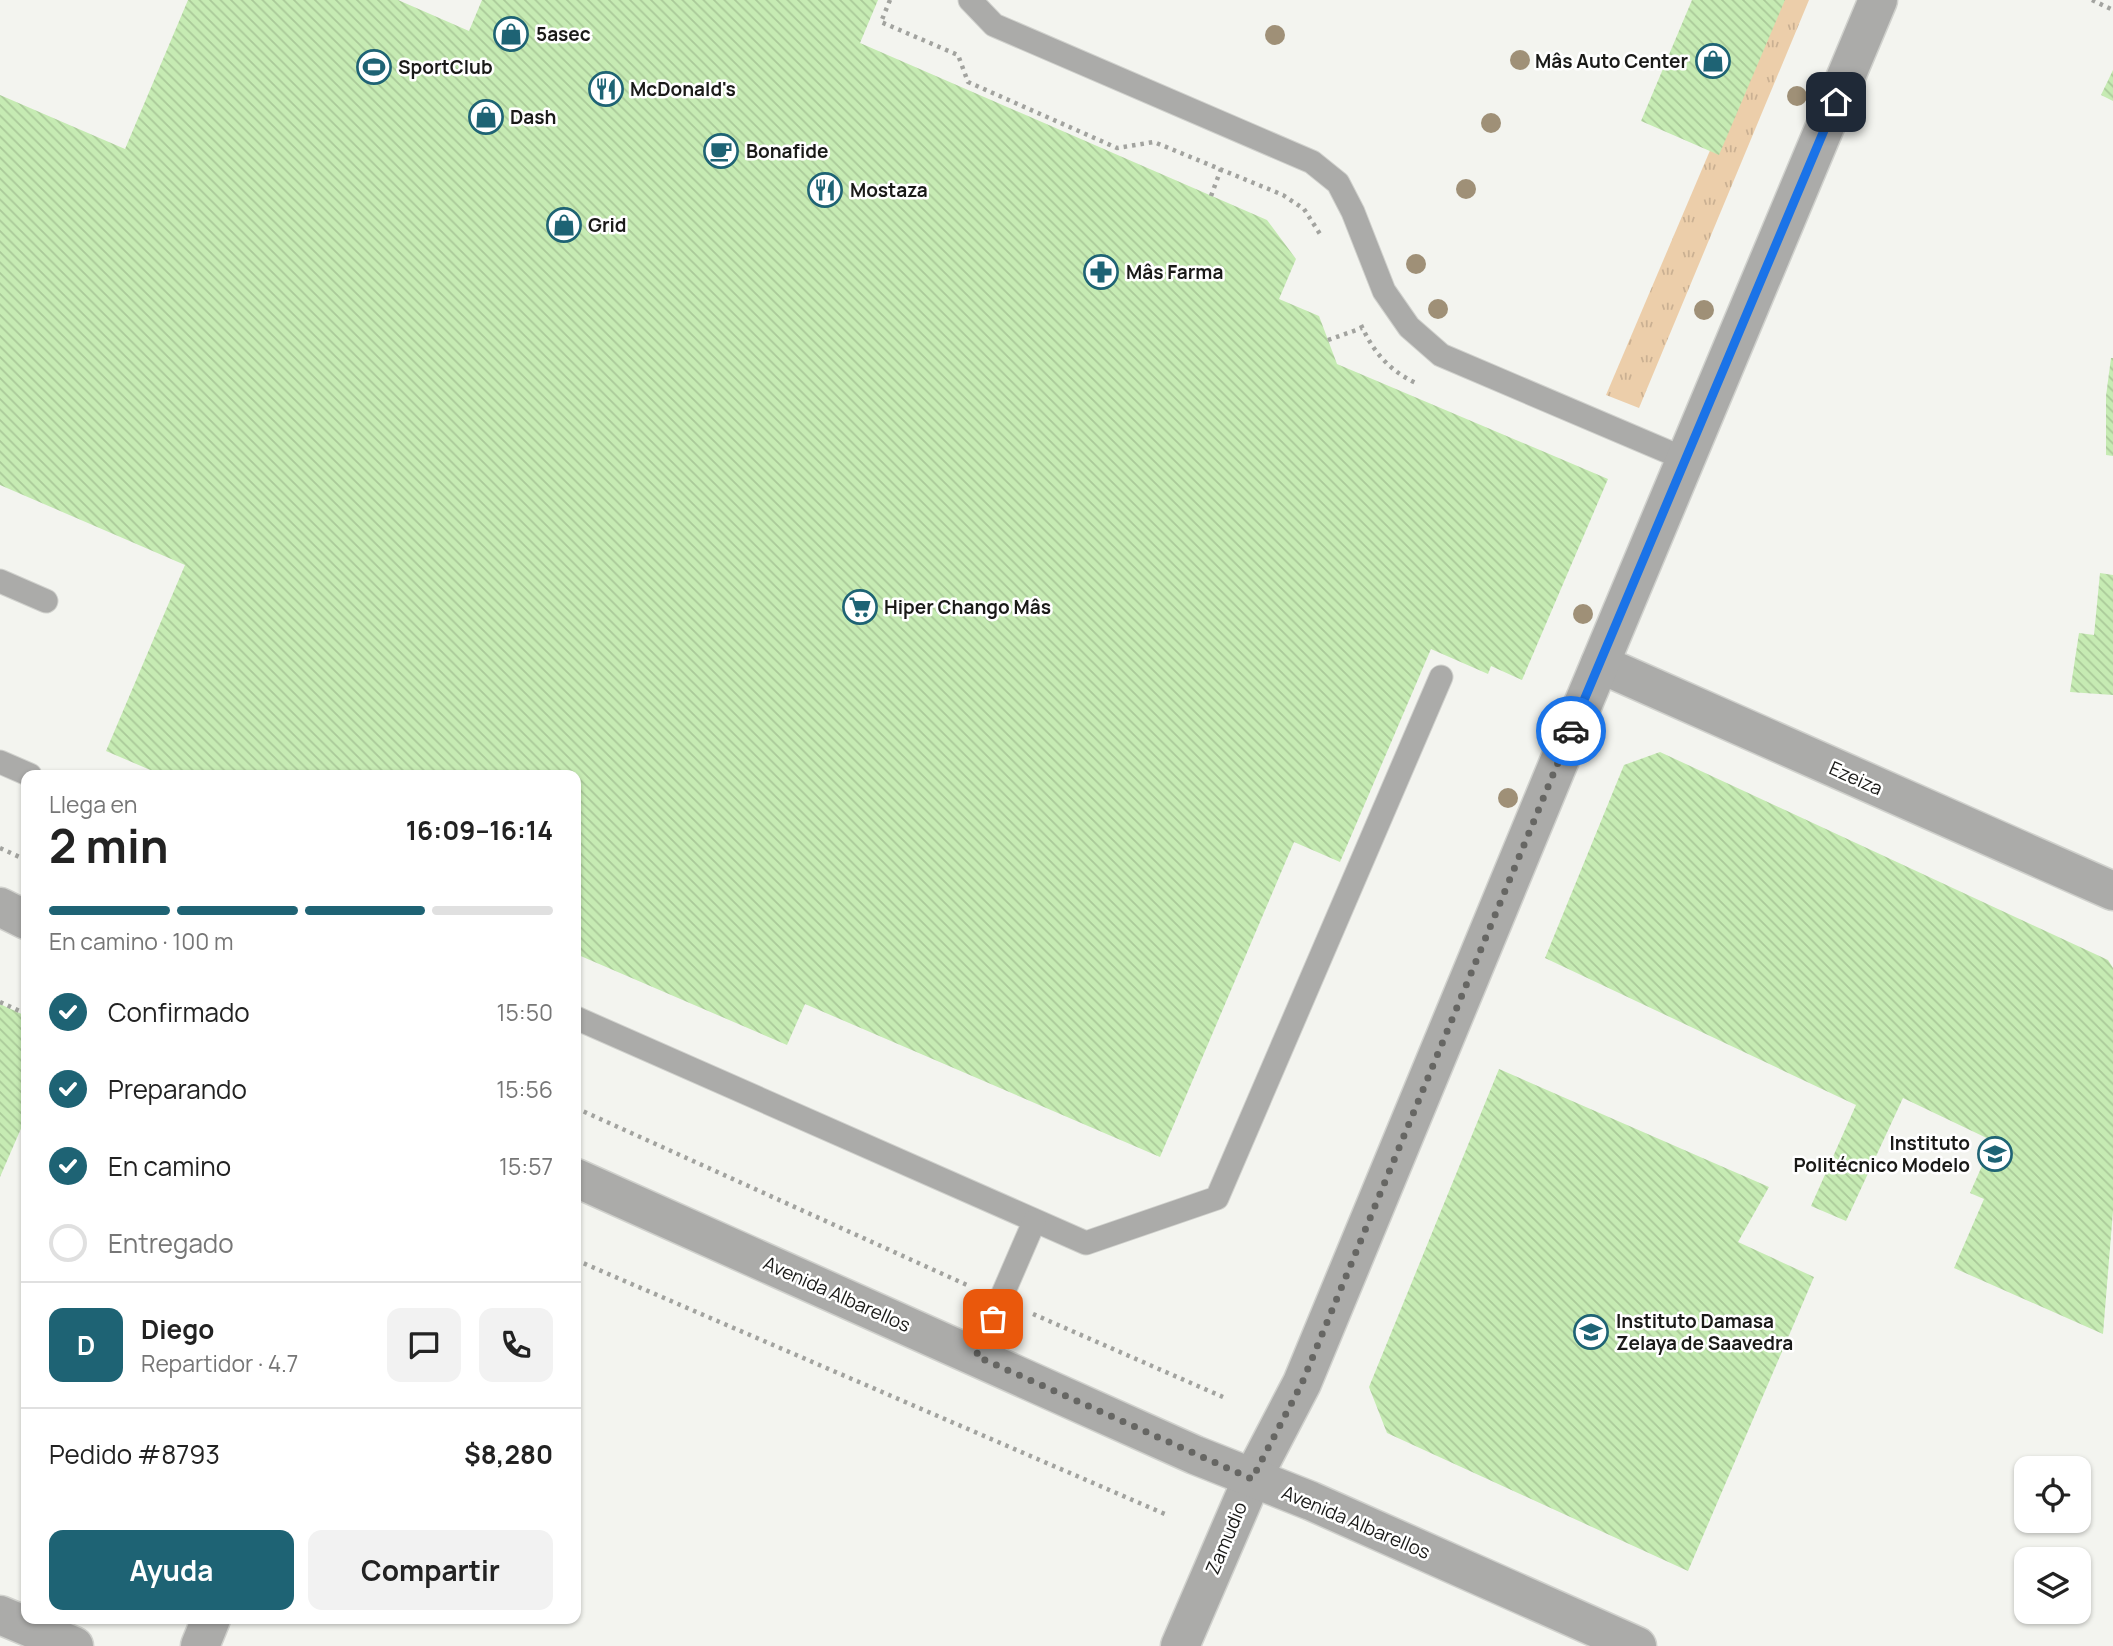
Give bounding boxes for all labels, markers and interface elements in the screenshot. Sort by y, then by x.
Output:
shop icon: 5asec [492,15,530,53]
place label: 5asec [536,21,591,47]
shop icon: Mâs Auto Center [1694,42,1732,80]
sports icon: SportClub [355,48,393,86]
place label: Mâs Auto Center [1535,48,1688,74]
place label: SportClub [398,54,493,80]
restaurant icon: McDonald's [587,70,625,108]
pin [1806,72,1866,132]
place label: McDonald's [630,76,736,102]
icon: home [1817,83,1855,121]
shop icon: Dash [467,98,505,136]
place label: Dash [510,104,556,130]
cafe icon: Bonafide [702,132,740,170]
place label: Bonafide [746,138,829,164]
restaurant icon: Mostaza [806,171,844,209]
place label: Mostaza [850,177,928,203]
shop icon: Grid [545,206,583,244]
place label: Grid [588,212,627,238]
pharmacy icon: Mâs Farma [1082,253,1120,291]
place label: Mâs Farma [1126,259,1223,285]
supermarket icon: Hiper Chango Mâs [841,588,879,626]
place label: Hiper Chango Mâs [884,594,1051,620]
courier [1536,696,1606,766]
icon: car [1552,712,1590,750]
street label: Ezeiza [1825,755,1887,801]
text: Llega en [49,788,137,820]
text: 16:09–16:14 [406,812,553,848]
text: 2 min [49,814,169,877]
text: En camino · 100 m [49,925,233,957]
icon: check [49,993,87,1031]
text: Confirmado [108,994,250,1030]
text: 15:50 [497,996,553,1028]
icon: check [49,1070,87,1108]
text: Preparando [108,1071,247,1107]
text: 15:56 [496,1073,553,1105]
place label: Instituto Politécnico Modelo [1793,1130,1970,1178]
school or university icon: Instituto Politécnico Modelo [1976,1135,2014,1173]
icon: check [49,1147,87,1185]
text: En camino [108,1148,231,1184]
text: 15:57 [499,1150,553,1182]
text: Entregado [108,1225,234,1261]
street label: Avenida Albarellos [759,1250,915,1338]
pin [963,1289,1023,1349]
icon: bag [974,1300,1012,1338]
button: chat [387,1308,461,1382]
button: phone [479,1308,553,1382]
place label: Instituto Damasa Zelaya de Saavedra [1616,1308,1793,1356]
text: Diego [141,1311,214,1347]
school or university icon: Instituto Damasa Zelaya de Saavedra [1572,1313,1610,1351]
text: D [77,1327,95,1363]
text: Repartidor · 4.7 [141,1347,298,1379]
text: Pedido #8793 [49,1436,220,1472]
text: $8,280 [464,1436,553,1472]
map controls [2014,1456,2091,1624]
button: locate [2014,1456,2091,1533]
street label: Avenida Albarellos [1278,1479,1434,1565]
street label: Zamudio [1199,1498,1253,1578]
button: Ayuda [49,1530,294,1610]
button: Compartir [308,1530,553,1610]
button: layers [2014,1547,2091,1624]

